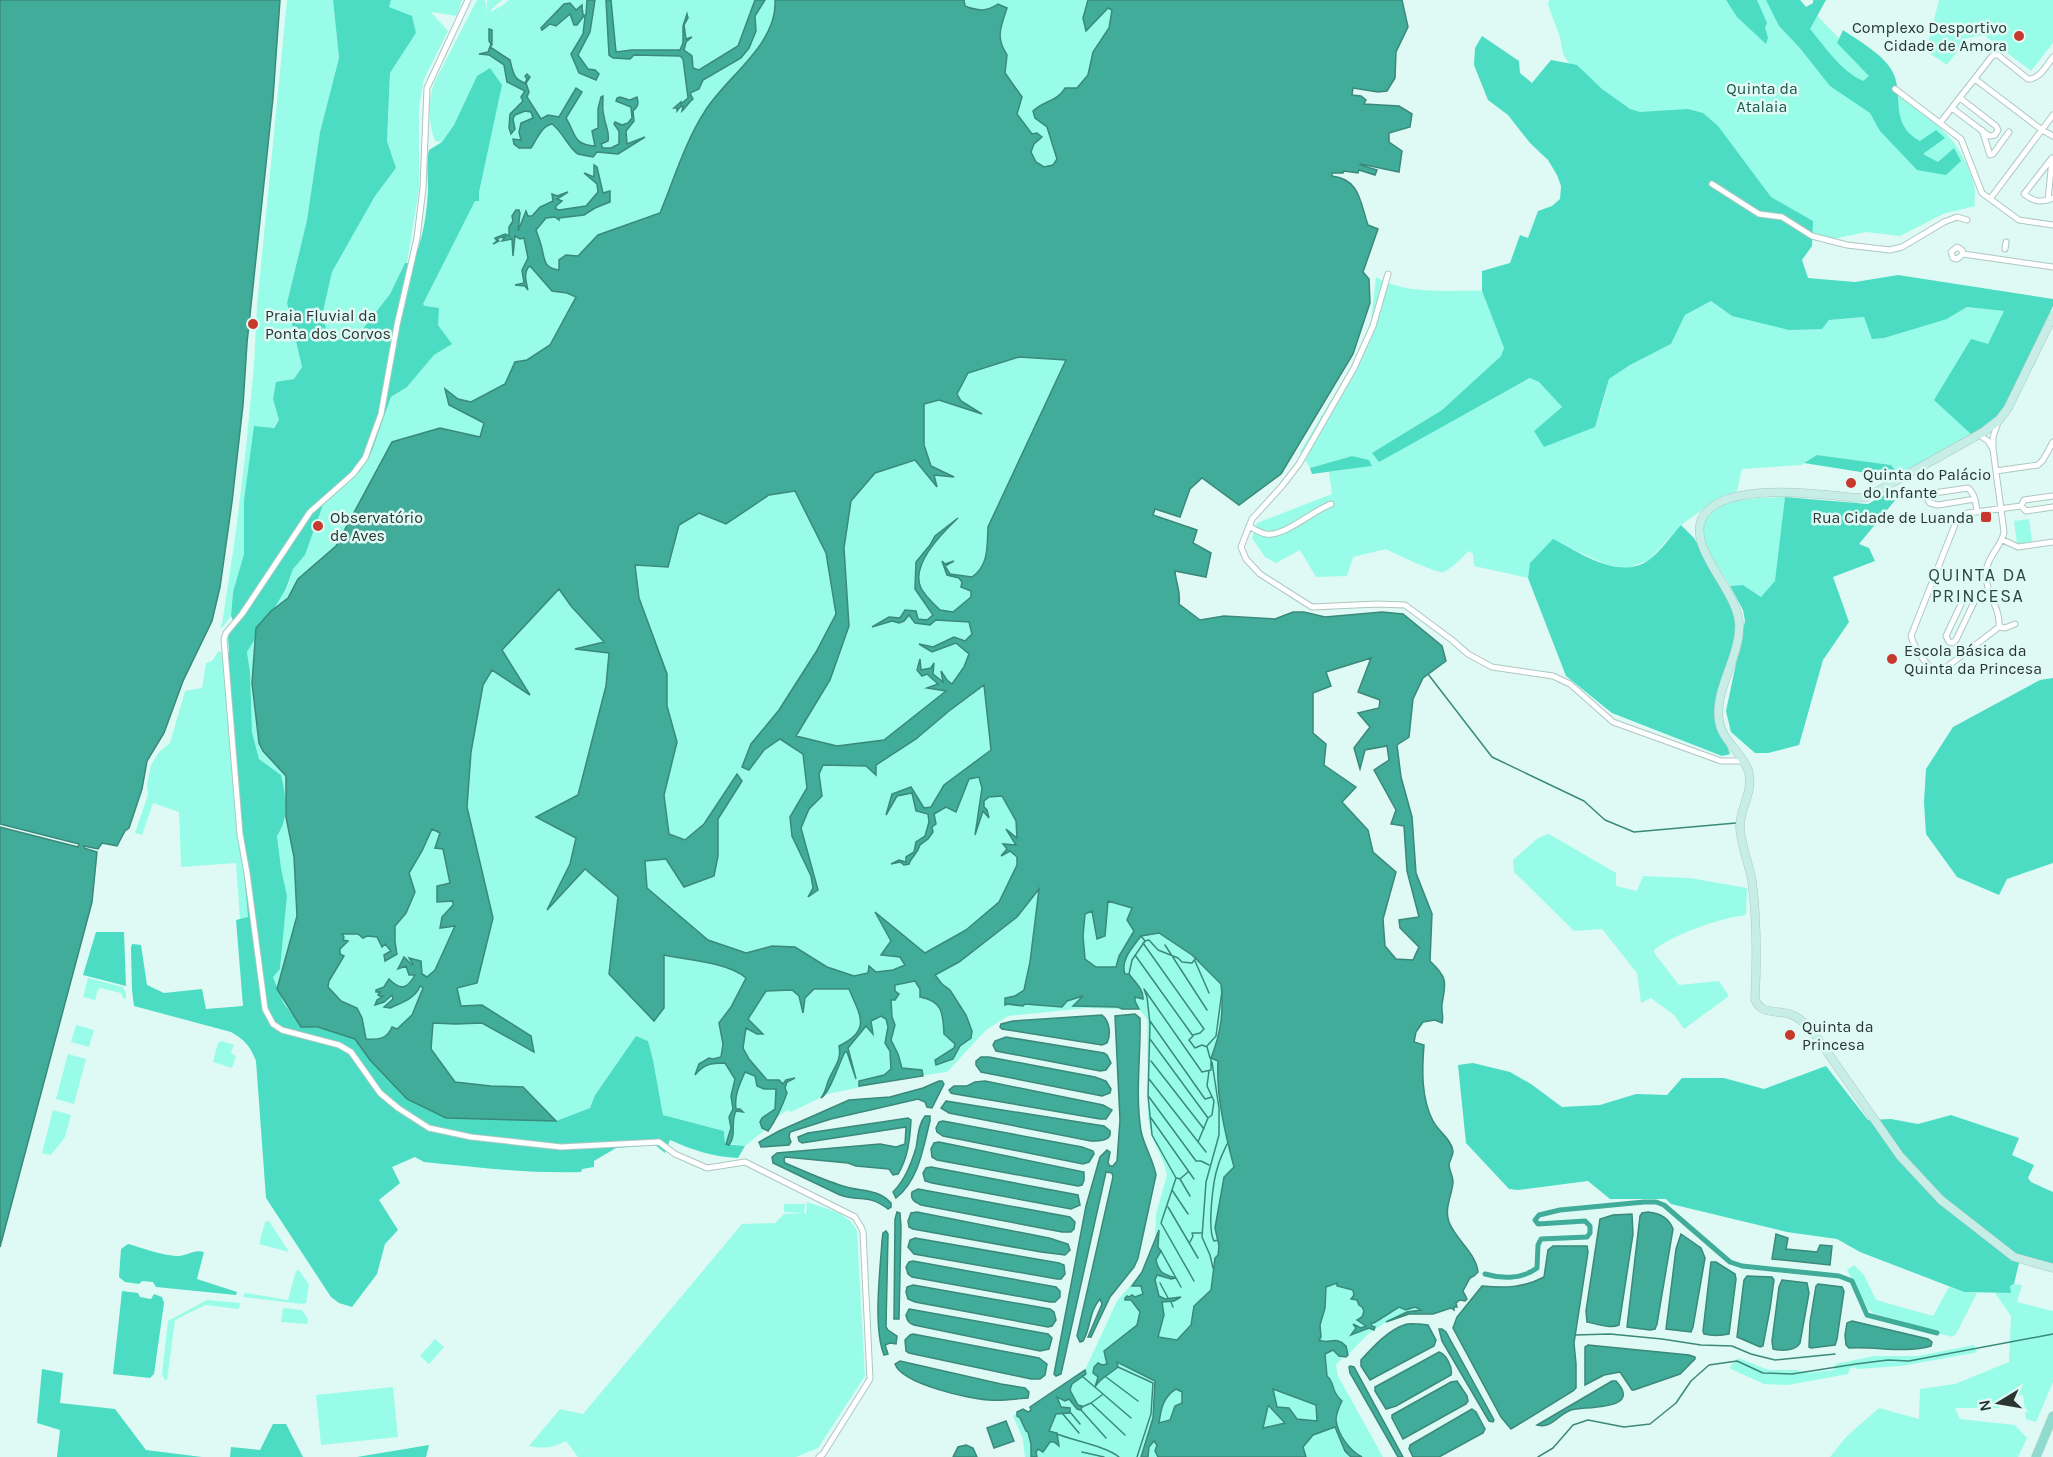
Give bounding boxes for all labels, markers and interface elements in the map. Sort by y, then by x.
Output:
place label: Complexo Desportivo Cidade de Amora [1852,18,2007,55]
marker: Complexo Desportivo Cidade de Amora [2012,29,2026,43]
park label: Quinta da Atalaia [1726,79,1798,116]
place label: Praia Fluvial da Ponta dos Corvos [265,306,391,343]
marker: Praia Fluvial da Ponta dos Corvos [246,317,260,331]
place label: Quinta do Palácio do Infante [1863,465,1991,502]
marker: Quinta do Palácio do Infante [1844,476,1858,490]
place label: Observatório de Aves [330,508,423,545]
place label: Rua Cidade de Luanda [1812,508,1974,527]
marker: Rua Cidade de Luanda [1979,510,1993,524]
marker: Observatório de Aves [311,519,325,533]
district label: QUINTA DA PRINCESA [1928,564,2028,607]
place label: Escola Básica da Quinta da Princesa [1904,641,2042,678]
marker: Escola Básica da Quinta da Princesa [1885,652,1899,666]
place label: Quinta da Princesa [1802,1017,1873,1054]
marker: Quinta da Princesa [1783,1028,1797,1042]
north arrow [1969,1373,2029,1433]
text: N [1974,1398,1995,1413]

